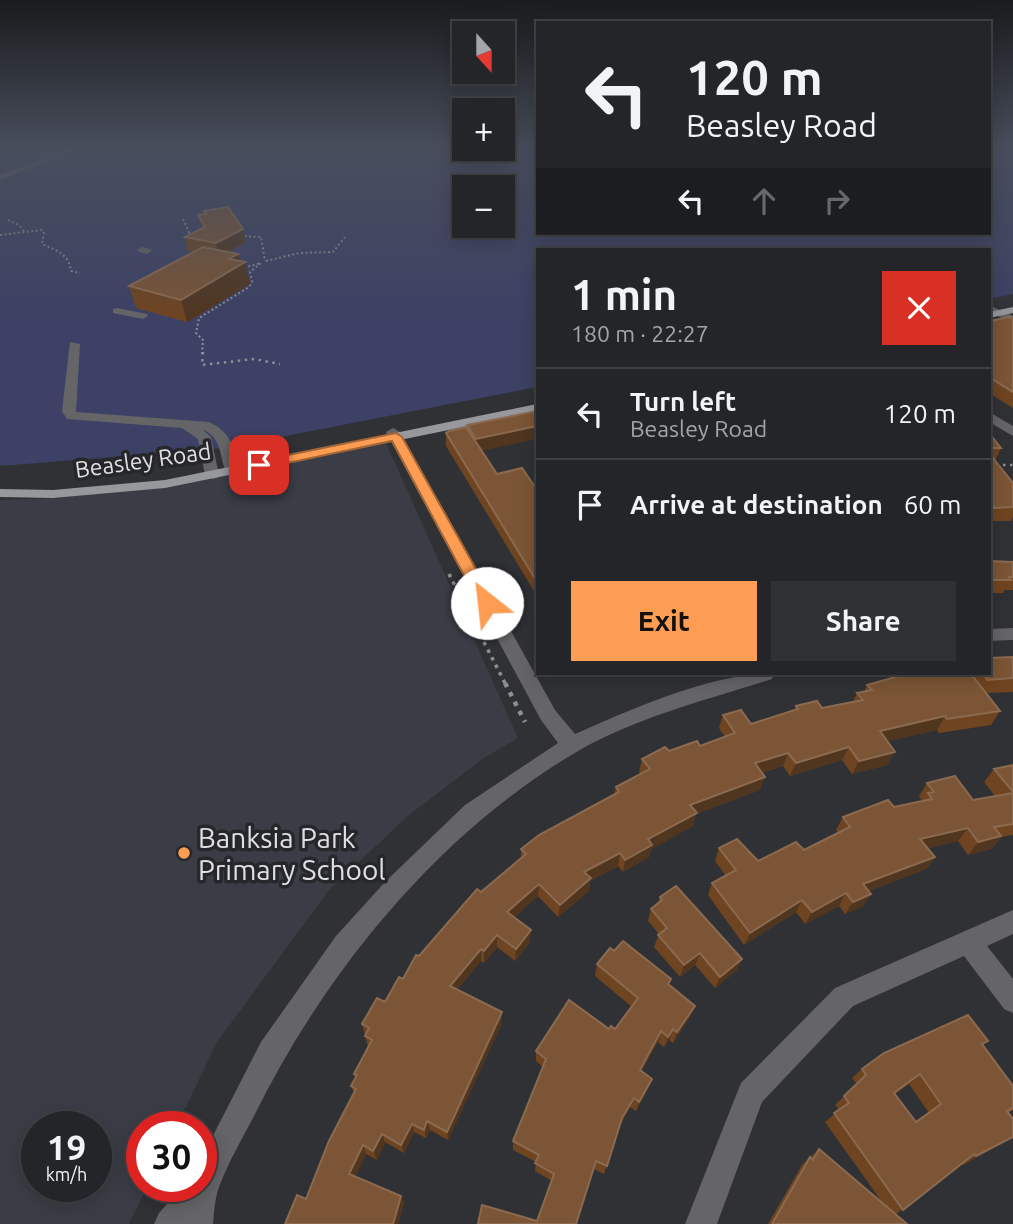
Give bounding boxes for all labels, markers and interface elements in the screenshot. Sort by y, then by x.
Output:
north arrow [452,21,514,84]
map controls [452,21,515,238]
icon: left [571,49,662,140]
text: 120 m [686,49,823,104]
button: + [452,98,515,161]
text: Beasley Road [686,107,877,143]
button: − [452,175,515,238]
icon: left [672,182,710,220]
icon: ahead [745,182,783,220]
icon: right [818,182,856,220]
text: 1 min [571,271,677,318]
button: close [882,271,956,345]
text: 180 m · 22:27 [571,321,709,346]
text: Turn left [630,387,736,416]
icon: left [571,395,609,433]
text: 120 m [884,399,956,428]
text: Beasley Road [630,416,767,441]
pin [229,435,289,495]
street label: Beasley Road [73,438,213,482]
icon: arrive [240,446,278,484]
icon: arrive [571,486,609,524]
text: Arrive at destination [630,490,883,519]
text: 60 m [904,490,961,519]
position arrow [450,566,524,640]
button: Exit [571,581,757,661]
button: Share [771,581,956,661]
place label: Banksia Park Primary School [198,822,386,885]
marker: Banksia Park Primary School [176,845,192,861]
speed limit sign: 30 [126,1111,217,1202]
text: 19 [47,1127,86,1167]
text: km/h [46,1164,87,1184]

